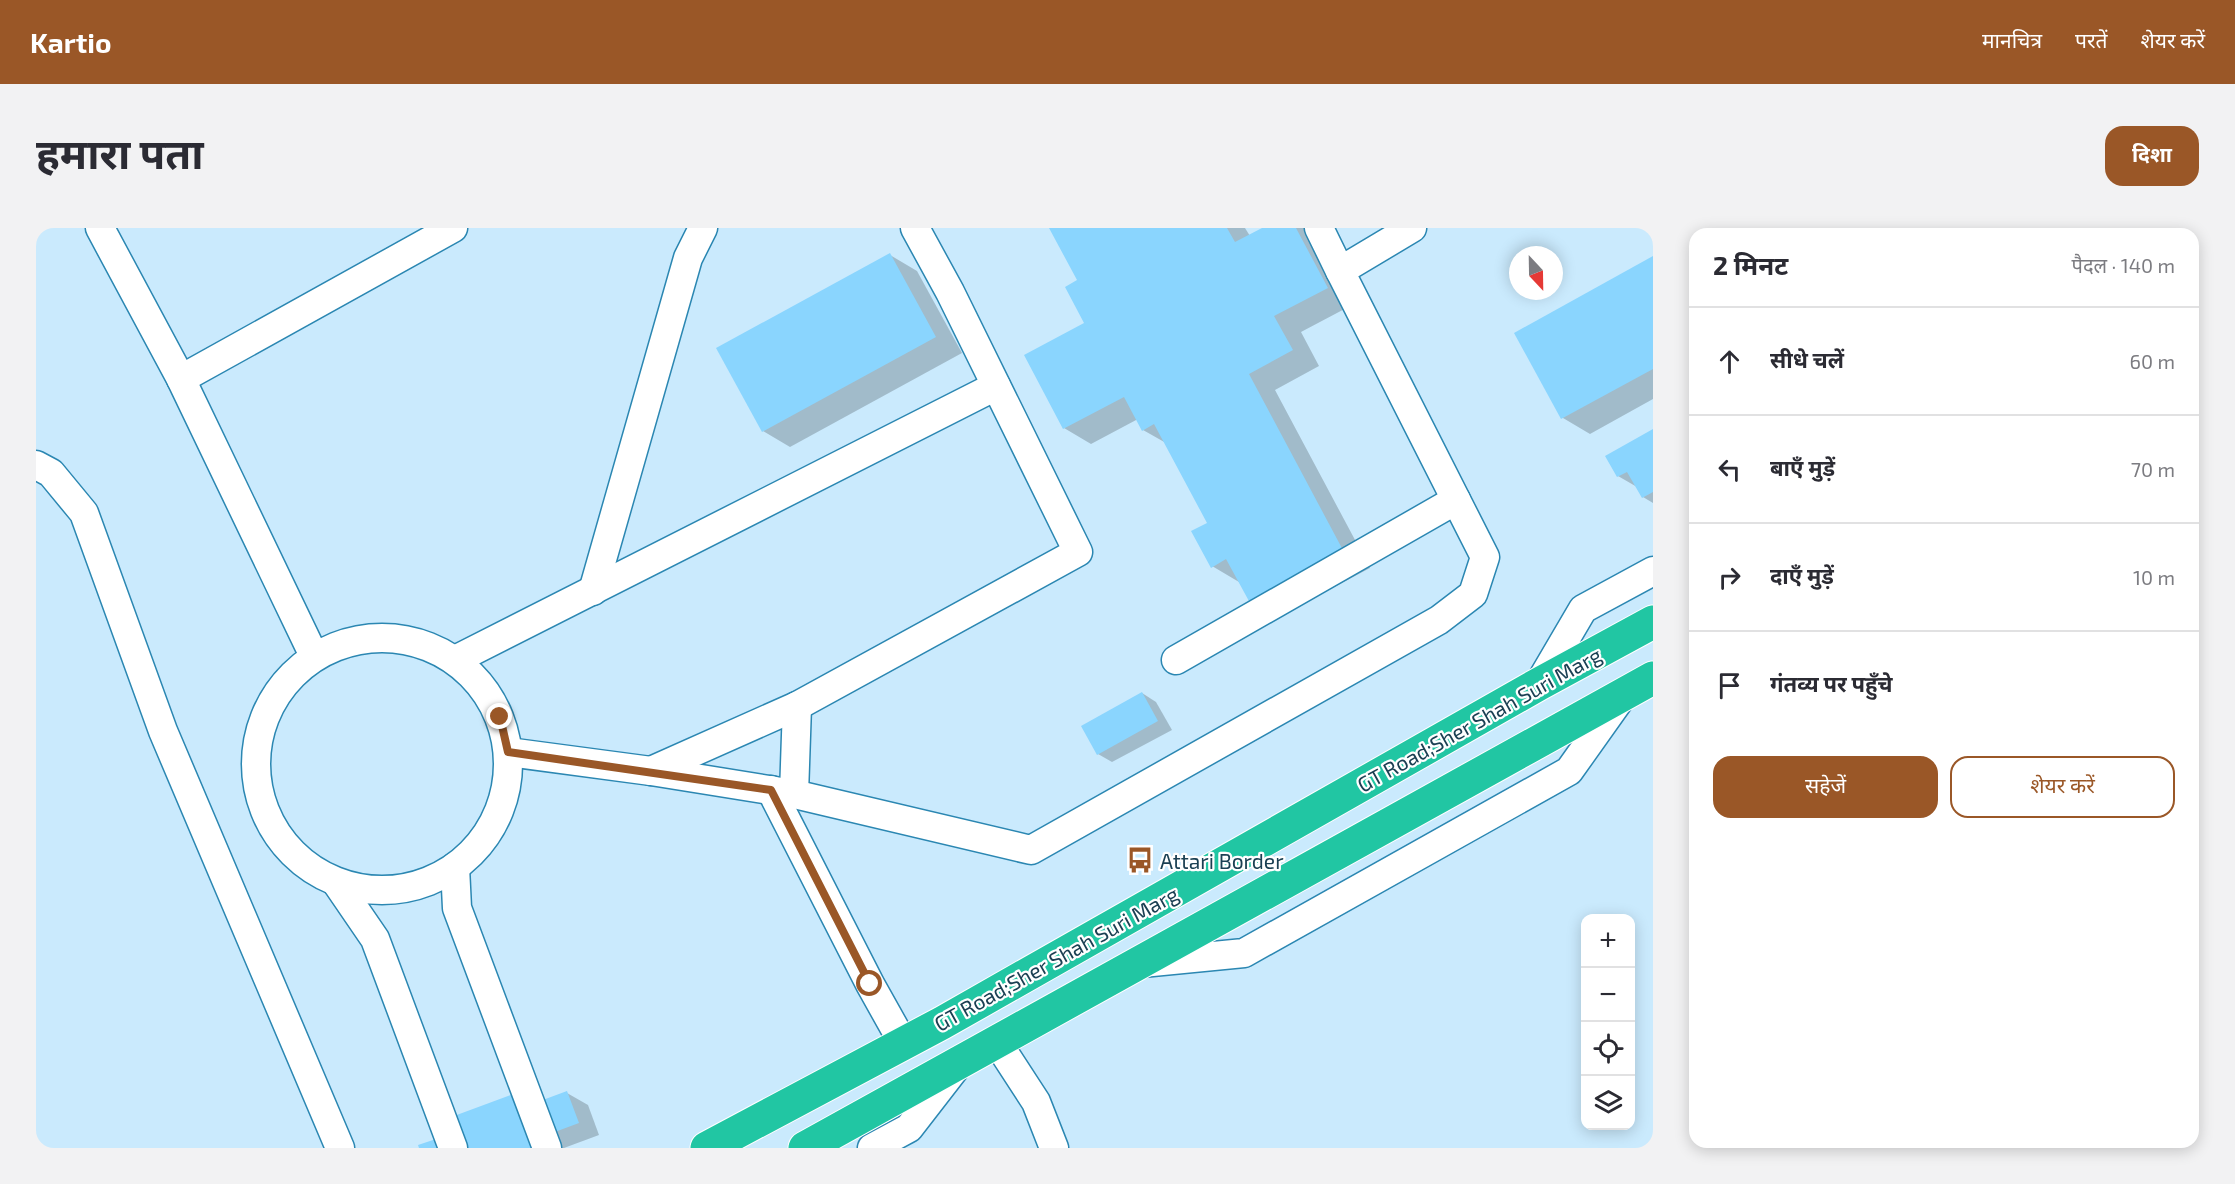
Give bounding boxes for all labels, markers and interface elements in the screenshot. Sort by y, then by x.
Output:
text: Kartio [30,25,111,59]
text: मानचित्र [1982,27,2042,52]
text: परतें [2075,27,2108,52]
text: शेयर करें [2141,27,2205,52]
button: दिशा [2105,126,2199,186]
text: हमारा पता [36,127,204,177]
north arrow [1509,246,1563,300]
text: 2 मिनट [1713,249,1788,280]
text: पैदल · 140 m [2072,253,2175,277]
icon: ahead [1713,345,1746,378]
text: सीधे चलें [1770,346,1844,372]
text: 60 m [2130,349,2175,373]
icon: left [1713,453,1746,486]
text: बाएँ मुड़ें [1770,454,1835,480]
text: 70 m [2131,457,2175,481]
icon: right [1713,561,1746,594]
text: दाएँ मुड़ें [1770,562,1834,588]
text: 10 m [2133,565,2175,589]
street label: GT Road;Sher Shah Suri Marg [1353,641,1606,797]
icon: arrive [1713,669,1746,702]
text: गंतव्य पर पहुँचे [1770,670,1893,696]
route end [486,703,512,729]
button: सहेजें [1713,756,1938,818]
button: शेयर करें [1950,756,2175,818]
bus stop icon: Attari Border [1125,845,1155,875]
place label: Attari Border [1160,848,1284,873]
street label: GT Road;Sher Shah Suri Marg [930,880,1183,1036]
map controls [1581,914,1635,1130]
button: + [1581,914,1635,968]
button: − [1581,968,1635,1022]
route start [856,970,882,996]
button: locate [1581,1022,1635,1076]
button: layers [1581,1076,1635,1130]

